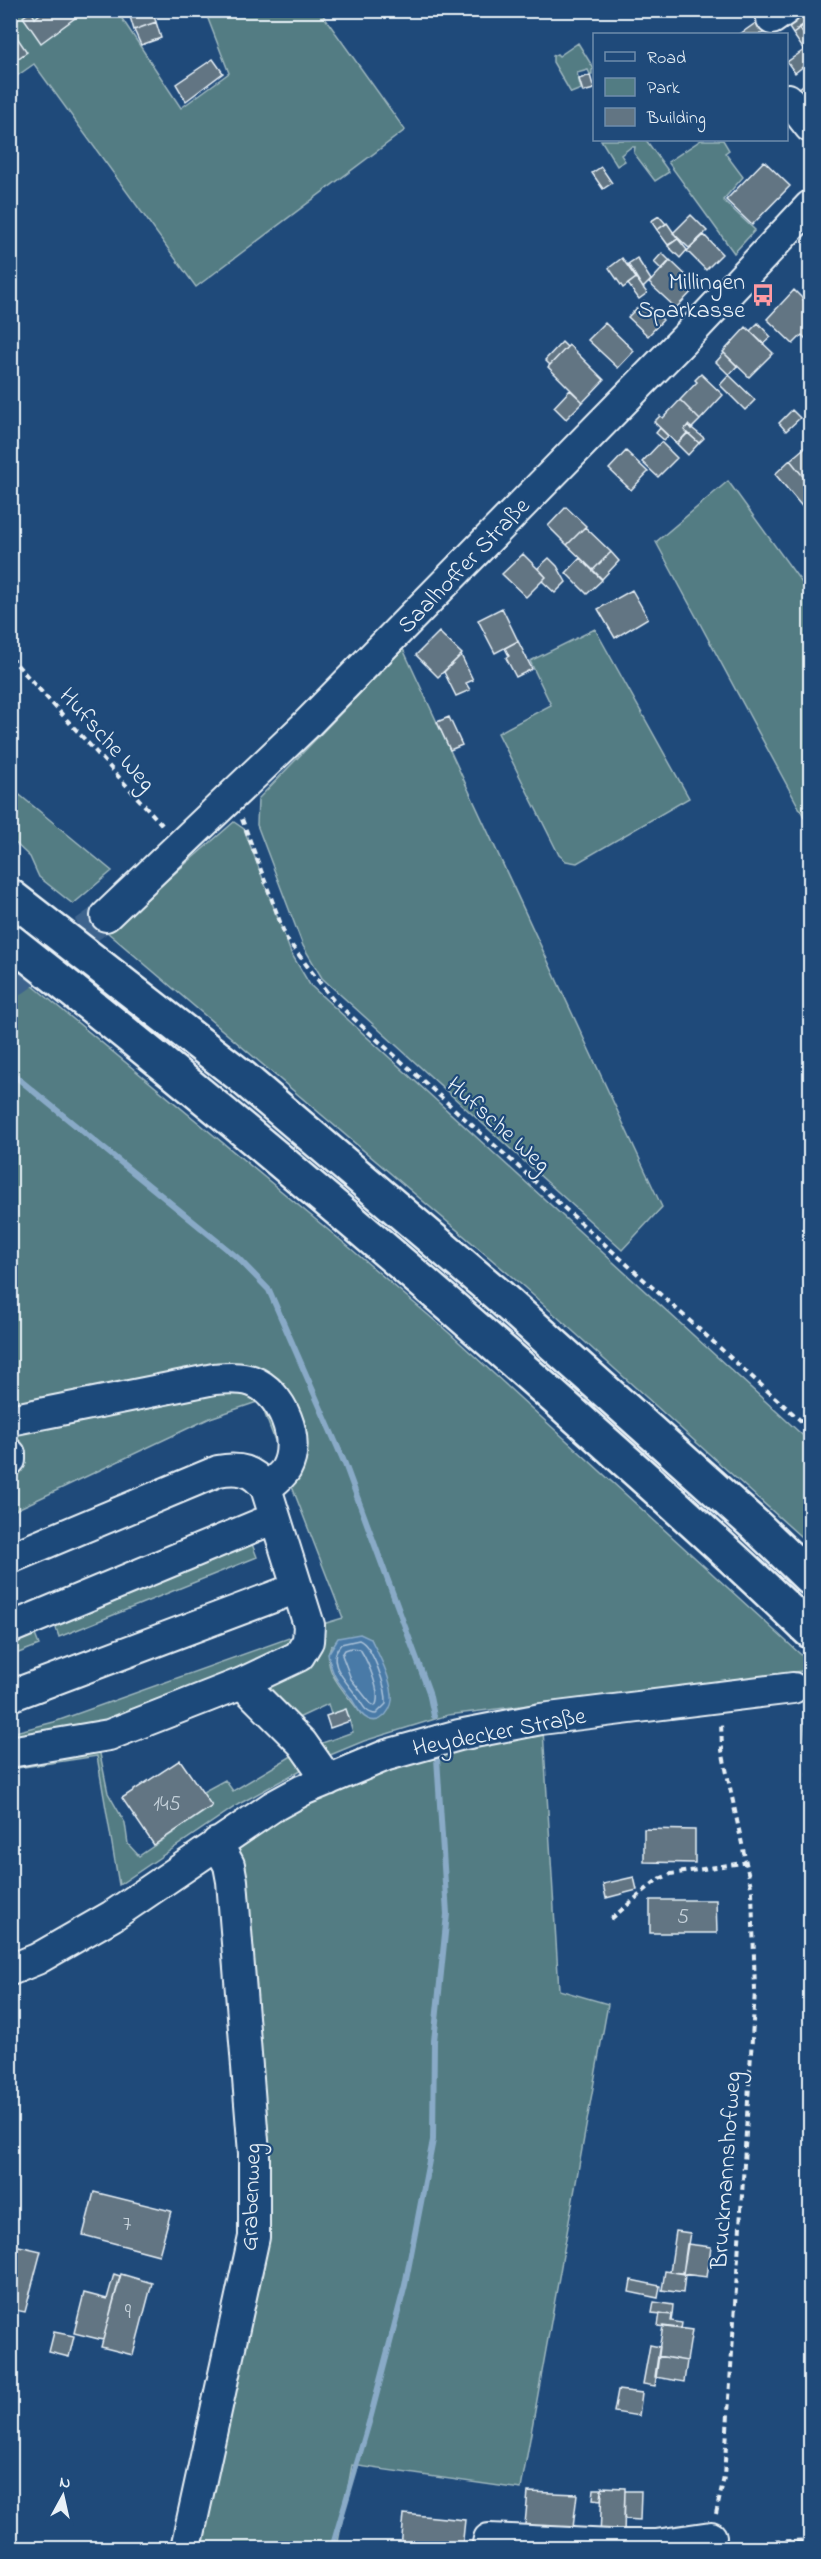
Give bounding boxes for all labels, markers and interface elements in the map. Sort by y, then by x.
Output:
legend [593,33,788,141]
text: Road [647,46,686,72]
text: Park [647,76,680,102]
text: Building [646,106,706,133]
place label: Millingen Sparkasse [637,266,745,329]
bus stop icon: Millingen Sparkasse [750,282,776,308]
street label: Saalhoffer Straße [390,490,539,643]
street label: Hufsche Weg [50,681,163,801]
street label: Hufsche Weg [437,1069,557,1182]
street label: Heydecker Straße [410,1699,589,1768]
house number: 145 [153,1790,181,1820]
house number: 5 [677,1903,689,1933]
street label: Bruckmannshofweg [703,2070,752,2271]
street label: Grabenweg [233,2143,272,2252]
house number: 7 [123,2210,132,2240]
house number: 9 [125,2298,132,2328]
north arrow [33,2466,93,2526]
text: N [58,2470,72,2496]

